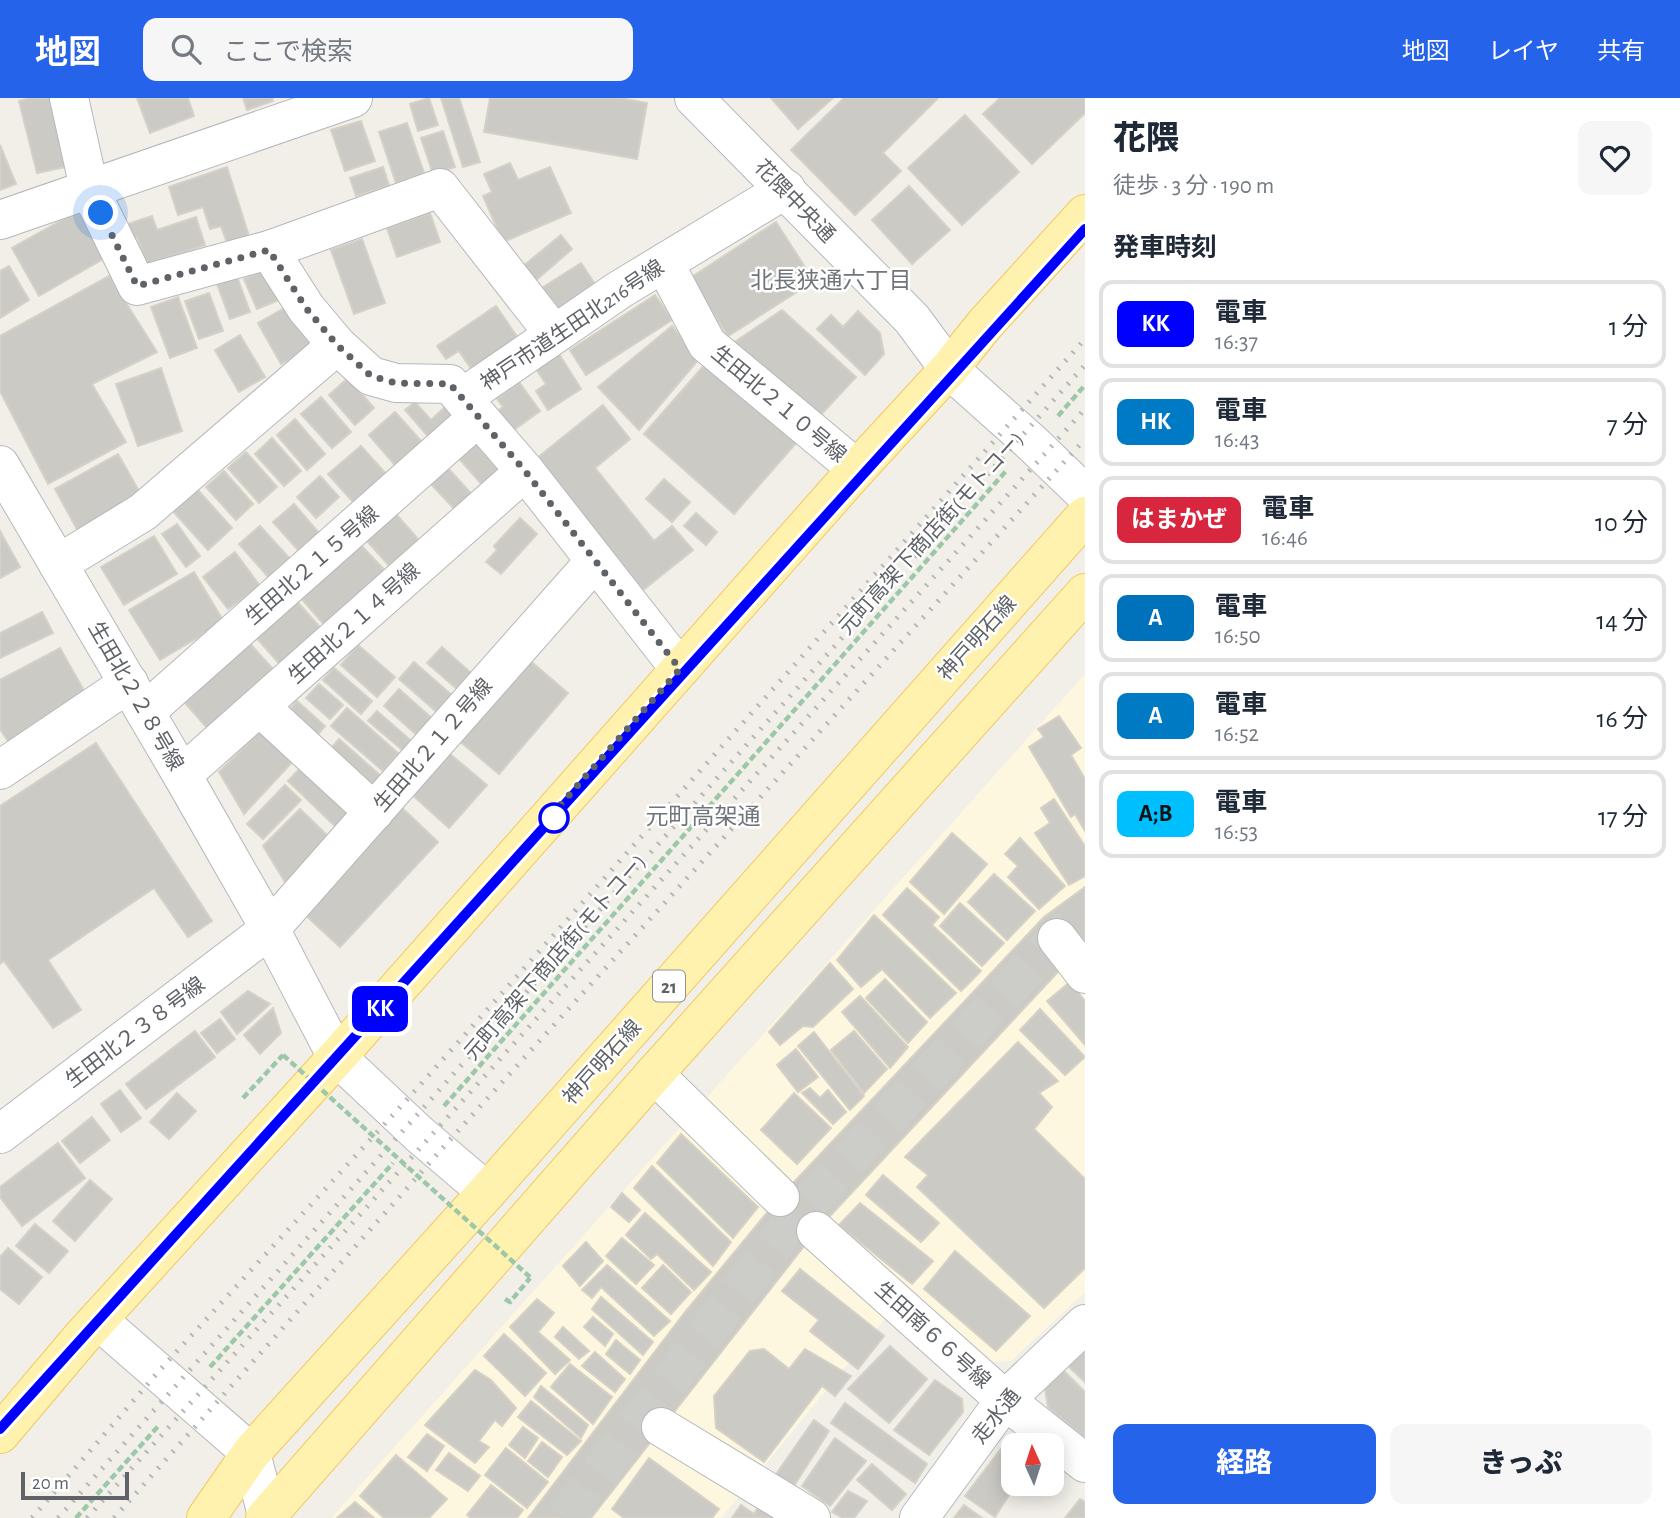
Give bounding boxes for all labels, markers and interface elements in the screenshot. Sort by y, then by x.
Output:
search box [143,18,633,81]
icon: search [167,30,205,68]
text: 地図 [35,37,101,70]
text: ここで検索 [223,39,353,65]
text: 地図 [1402,40,1450,64]
text: レイヤ [1488,40,1559,64]
text: 共有 [1597,40,1645,64]
button: heart [1578,121,1652,195]
text: 花隈 [1113,123,1179,156]
street label: 花隈中央通 [751,156,839,246]
text: 徒歩 · 3 分 · 190 m [1113,175,1274,198]
your location [83,195,118,230]
text: 発車時刻 [1113,235,1217,261]
street label: 神戸市道生田北216号線 [476,256,668,394]
district label: 北長狭通六丁目 [751,268,912,293]
text: 電車 [1215,300,1267,326]
text: KK [1141,312,1170,336]
text: 1 分 [1609,314,1648,340]
text: 16:37 [1215,331,1258,354]
street label: 生田北２１０号線 [708,342,850,466]
text: 電車 [1215,398,1267,424]
text: HK [1140,410,1171,434]
text: 7 分 [1607,412,1648,438]
street label: 元町高架下商店街(モトコー) [834,427,1028,639]
text: 16:43 [1215,429,1260,452]
text: 電車 [1262,496,1314,522]
street label: 生田北２１５号線 [241,502,383,628]
text: はまかぜ [1131,508,1227,532]
text: 10 分 [1595,510,1648,536]
text: 16:46 [1262,527,1308,550]
street label: 生田北２１４号線 [284,559,424,687]
street label: 神戸明石線 [934,592,1020,684]
text: 電車 [1215,594,1267,620]
text: A [1148,606,1163,630]
text: 14 分 [1596,608,1648,634]
street label: 生田北２２８号線 [84,618,188,774]
text: 16:50 [1215,625,1261,648]
street label: 生田北２１２号線 [370,674,496,816]
text: 電車 [1215,692,1267,718]
text: A [1148,704,1163,728]
text: 16 分 [1597,706,1648,732]
text: 16:52 [1215,723,1259,746]
text: 電車 [1215,790,1267,816]
text: A;B [1139,802,1172,826]
unlabelled marker [539,803,569,833]
district label: 元町高架通 [646,804,761,829]
text: 17 分 [1598,804,1648,830]
text: 16:53 [1215,821,1258,844]
street label: 元町高架下商店街(モトコー) [460,850,650,1064]
road number: 21 [653,971,685,1002]
street label: 生田北２３８号線 [61,973,209,1091]
line badge: KK [348,986,412,1032]
text: KK [366,997,394,1021]
street label: 神戸明石線 [559,1016,645,1108]
street label: 生田南６６号線 [871,1278,995,1392]
street label: 走水通 [968,1385,1024,1447]
button: 経路 [1113,1424,1376,1504]
button: きっぷ [1390,1424,1652,1504]
north arrow [1001,1433,1064,1496]
map controls [1001,1433,1064,1496]
scale bar [21,1469,130,1501]
text: 20 m [32,1474,69,1493]

